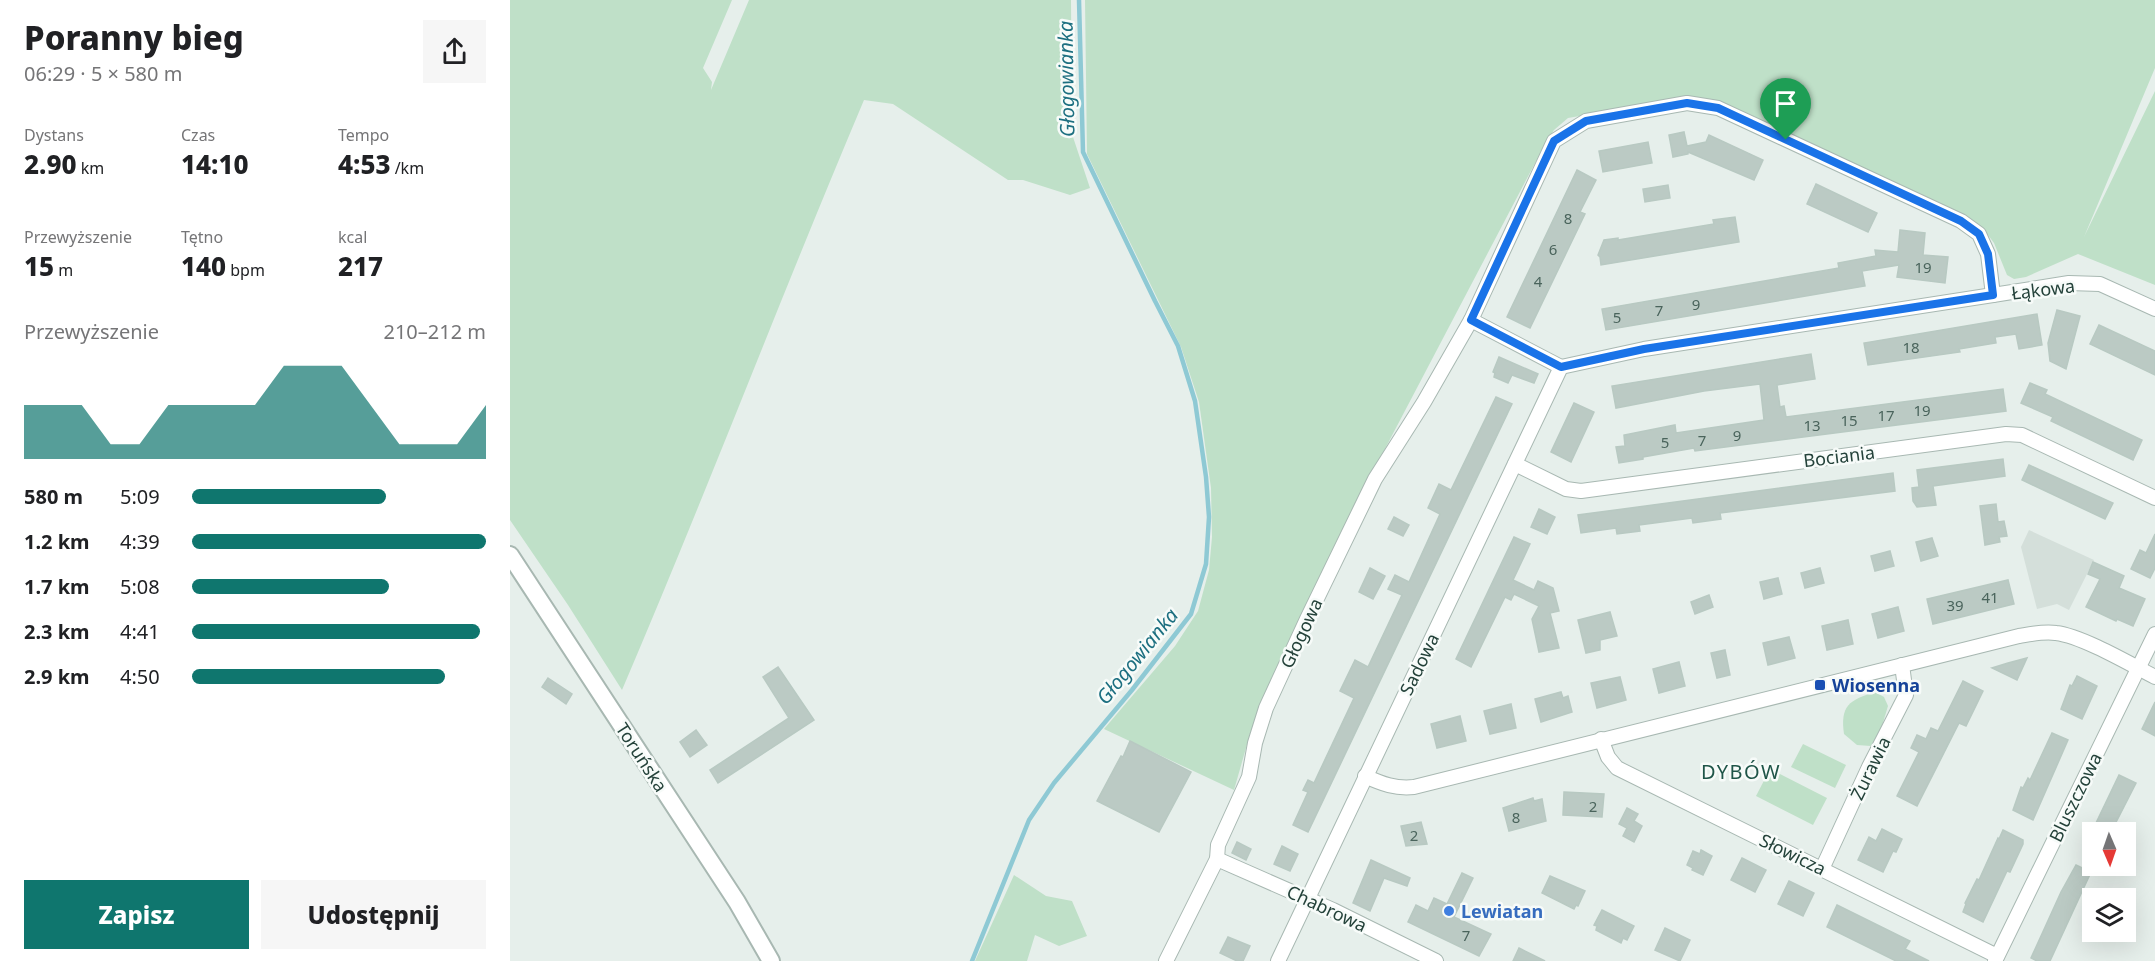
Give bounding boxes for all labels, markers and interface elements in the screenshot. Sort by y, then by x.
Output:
text: Poranny bieg [24,15,244,60]
button: share [423,20,486,83]
water label: Głogowianka [1051,21,1081,137]
text: 06:29 · 5 × 580 m [24,60,182,87]
pin [1760,78,1811,140]
icon: arrive [1769,87,1802,120]
text: Dystans [24,124,84,146]
text: Czas [181,124,215,146]
text: Tempo [338,124,389,146]
text: 2.90 [24,146,77,182]
text: 14:10 [181,146,249,182]
text: 4:53 [338,146,391,182]
text: km [77,157,104,179]
text: /km [391,157,424,179]
house number: 8 [1564,208,1572,228]
text: Przewyższenie [24,226,132,248]
text: Tętno [181,226,223,248]
text: kcal [338,226,367,248]
house number: 6 [1549,239,1557,259]
text: 15 [24,248,54,284]
text: 140 [181,248,226,284]
text: 217 [338,248,383,284]
house number: 19 [1914,257,1932,277]
text: m [54,259,73,281]
text: bpm [226,259,265,281]
house number: 4 [1534,271,1543,291]
street label: Łąkowa [2010,273,2076,305]
house number: 9 [1692,294,1700,314]
house number: 7 [1655,300,1663,320]
house number: 5 [1613,307,1621,327]
text: Przewyższenie [24,318,159,345]
text: 210–212 m [383,318,486,345]
house number: 18 [1902,337,1920,357]
house number: 19 [1913,400,1931,420]
house number: 17 [1877,405,1895,425]
house number: 15 [1840,410,1858,430]
house number: 13 [1803,415,1821,435]
house number: 9 [1733,425,1741,445]
house number: 7 [1698,430,1706,450]
house number: 5 [1661,432,1669,452]
street label: Bociania [1802,440,1876,472]
text: 580 m [24,483,83,510]
text: 5:09 [120,483,160,510]
text: 1.2 km [24,528,90,555]
text: 4:39 [120,528,160,555]
text: 1.7 km [24,573,90,600]
text: 5:08 [120,573,160,600]
house number: 41 [1981,587,1999,607]
street label: Głogowa [1274,594,1328,672]
house number: 39 [1946,595,1964,615]
water label: Głogowianka [1090,602,1184,710]
text: 2.3 km [24,618,90,645]
text: 4:41 [120,618,160,645]
street label: Sadowa [1394,629,1444,699]
text: 2.9 km [24,663,90,690]
text: 4:50 [120,663,160,690]
place label: Wiosenna [1832,673,1920,697]
marker: Wiosenna [1813,678,1827,692]
street label: Toruńska [611,718,673,796]
street label: Żurawia [1844,732,1896,804]
street label: Bluszczowa [2043,748,2107,846]
district label: DYBÓW [1701,758,1781,785]
house number: 2 [1589,796,1597,816]
house number: 8 [1512,807,1520,827]
north arrow [2082,822,2136,876]
map controls [2082,822,2136,942]
house number: 2 [1410,825,1418,845]
street label: Słowicza [1756,828,1830,880]
street label: Chabrowa [1283,879,1371,937]
button: Zapisz [24,880,249,949]
button: Udostępnij [261,880,486,949]
button: layers [2082,888,2136,942]
place label: Lewiatan [1461,899,1543,923]
marker: Lewiatan [1442,904,1456,918]
house number: 7 [1462,925,1470,945]

